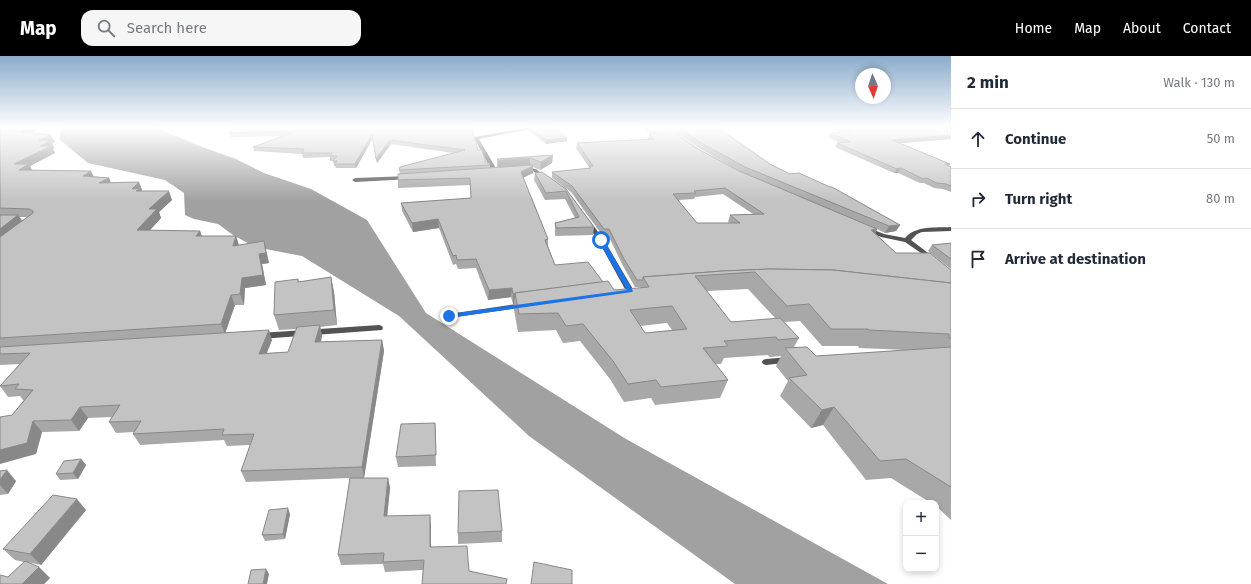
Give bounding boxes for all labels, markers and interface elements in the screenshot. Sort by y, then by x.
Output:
search box [81,10,361,46]
text: Map [20,17,57,40]
icon: search [95,17,117,39]
text: Search here [127,19,207,37]
text: Home [1015,20,1052,37]
text: Map [1074,20,1101,37]
text: About [1123,20,1161,37]
text: Contact [1183,20,1231,37]
north arrow [855,68,891,104]
text: 2 min [967,72,1009,93]
text: Walk · 130 m [1163,75,1235,90]
icon: ahead [967,128,989,150]
text: Continue [1005,130,1066,148]
text: 50 m [1207,131,1235,146]
icon: right [967,188,989,210]
text: Turn right [1005,190,1072,208]
text: 80 m [1206,191,1235,206]
route start [592,231,610,249]
icon: arrive [967,248,989,270]
text: Arrive at destination [1005,250,1146,268]
route end [440,307,458,325]
map controls [903,500,939,572]
button: + [903,500,939,536]
button: − [903,536,939,572]

